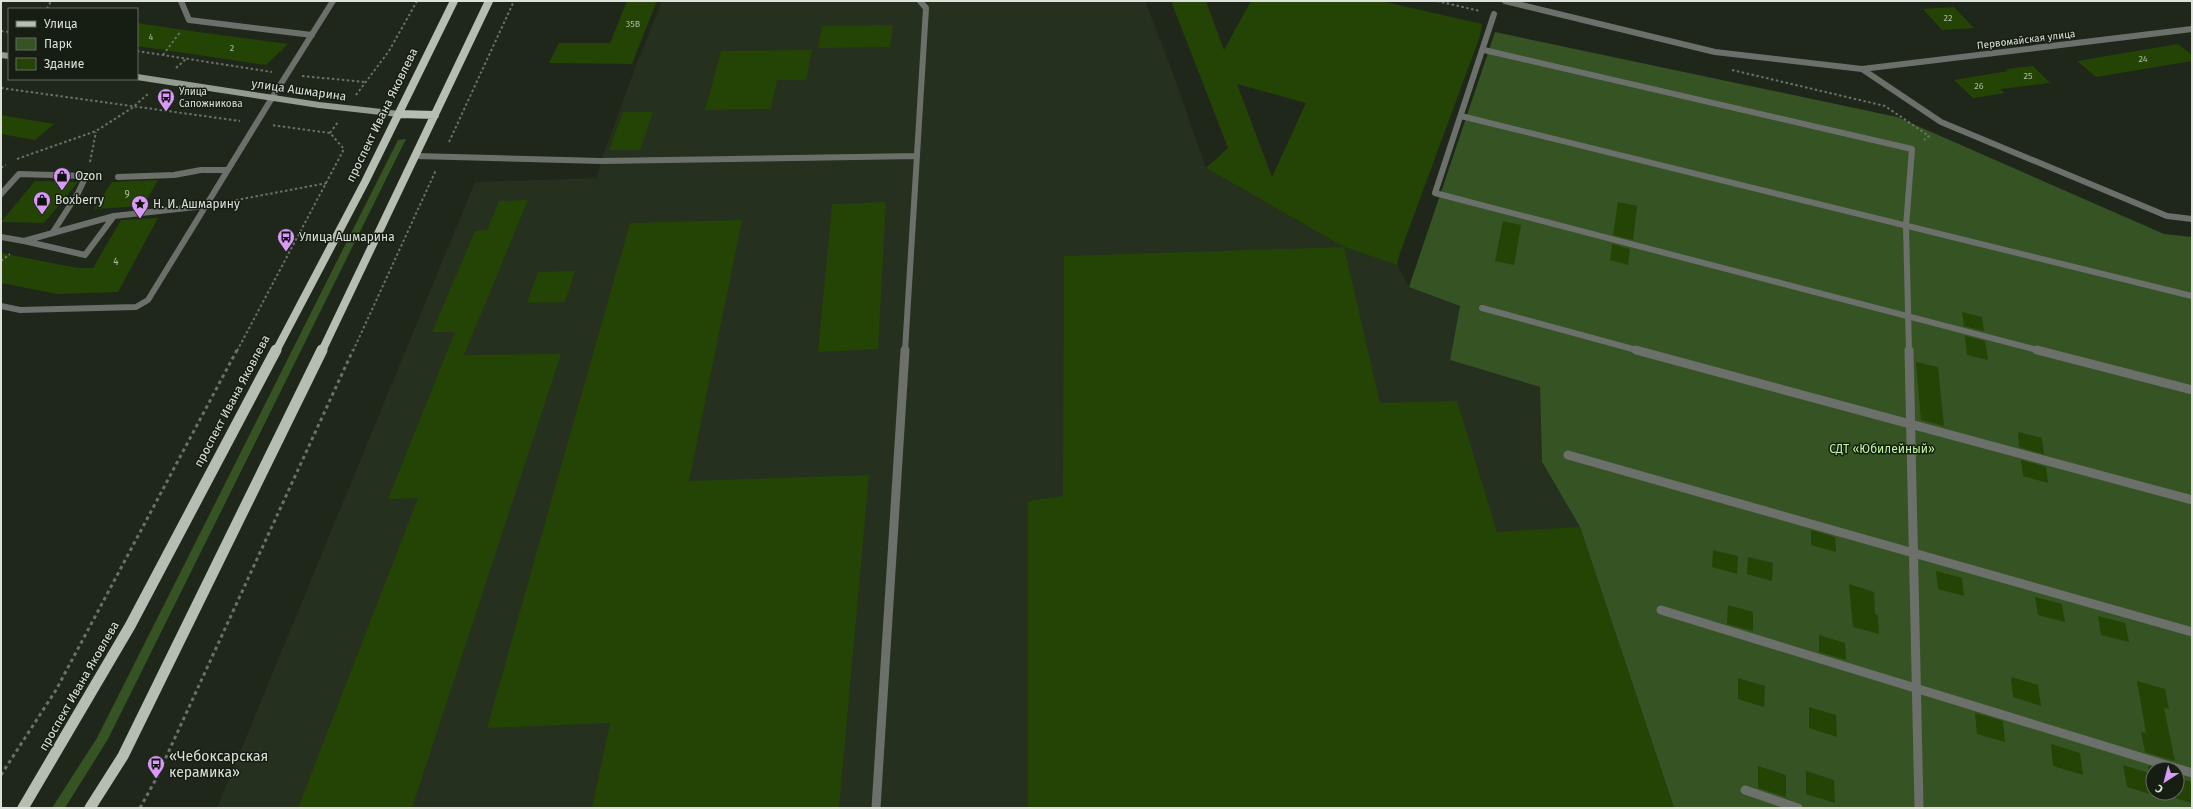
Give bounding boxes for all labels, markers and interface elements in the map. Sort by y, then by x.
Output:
legend [8,8,138,80]
house number: 22 [1944,13,1952,23]
text: Улица [44,17,78,31]
house number: 35В [626,19,641,29]
street label: Первомайская улица [1976,28,2076,52]
house number: 4 [149,32,154,42]
text: Парк [44,37,73,51]
house number: 2 [230,43,234,53]
street label: проспект Ивана Яковлева [343,46,421,184]
house number: 24 [2138,54,2148,64]
text: Здание [44,57,84,71]
house number: 25 [2024,71,2033,81]
street label: улица Ашмарина [251,76,347,104]
house number: 26 [1974,81,1984,91]
place label: Улица Сапожникова [179,86,243,110]
bus stop icon: Улица Сапожникова [156,87,176,112]
shop icon: Ozon [52,166,72,191]
place label: Ozon [75,169,102,183]
house number: 9 [124,189,130,201]
shop icon: Boxberry [32,190,52,215]
place label: Boxberry [55,193,104,207]
place icon: Н. И. Ашмарину [130,194,150,219]
place label: Н. И. Ашмарину [153,197,240,211]
bus stop icon: Улица Ашмарина [276,227,296,252]
place label: Улица Ашмарина [299,230,395,244]
house number: 4 [113,256,119,268]
street label: проспект Ивана Яковлева [191,333,273,469]
park label: СДТ «Юбилейный» [1829,442,1935,456]
street label: проспект Ивана Яковлева [36,619,122,753]
place label: «Чебоксарская керамика» [169,748,268,781]
bus stop icon: «Чебоксарская керамика» [146,754,166,779]
north arrow [2145,761,2185,801]
text: С [2152,781,2166,796]

